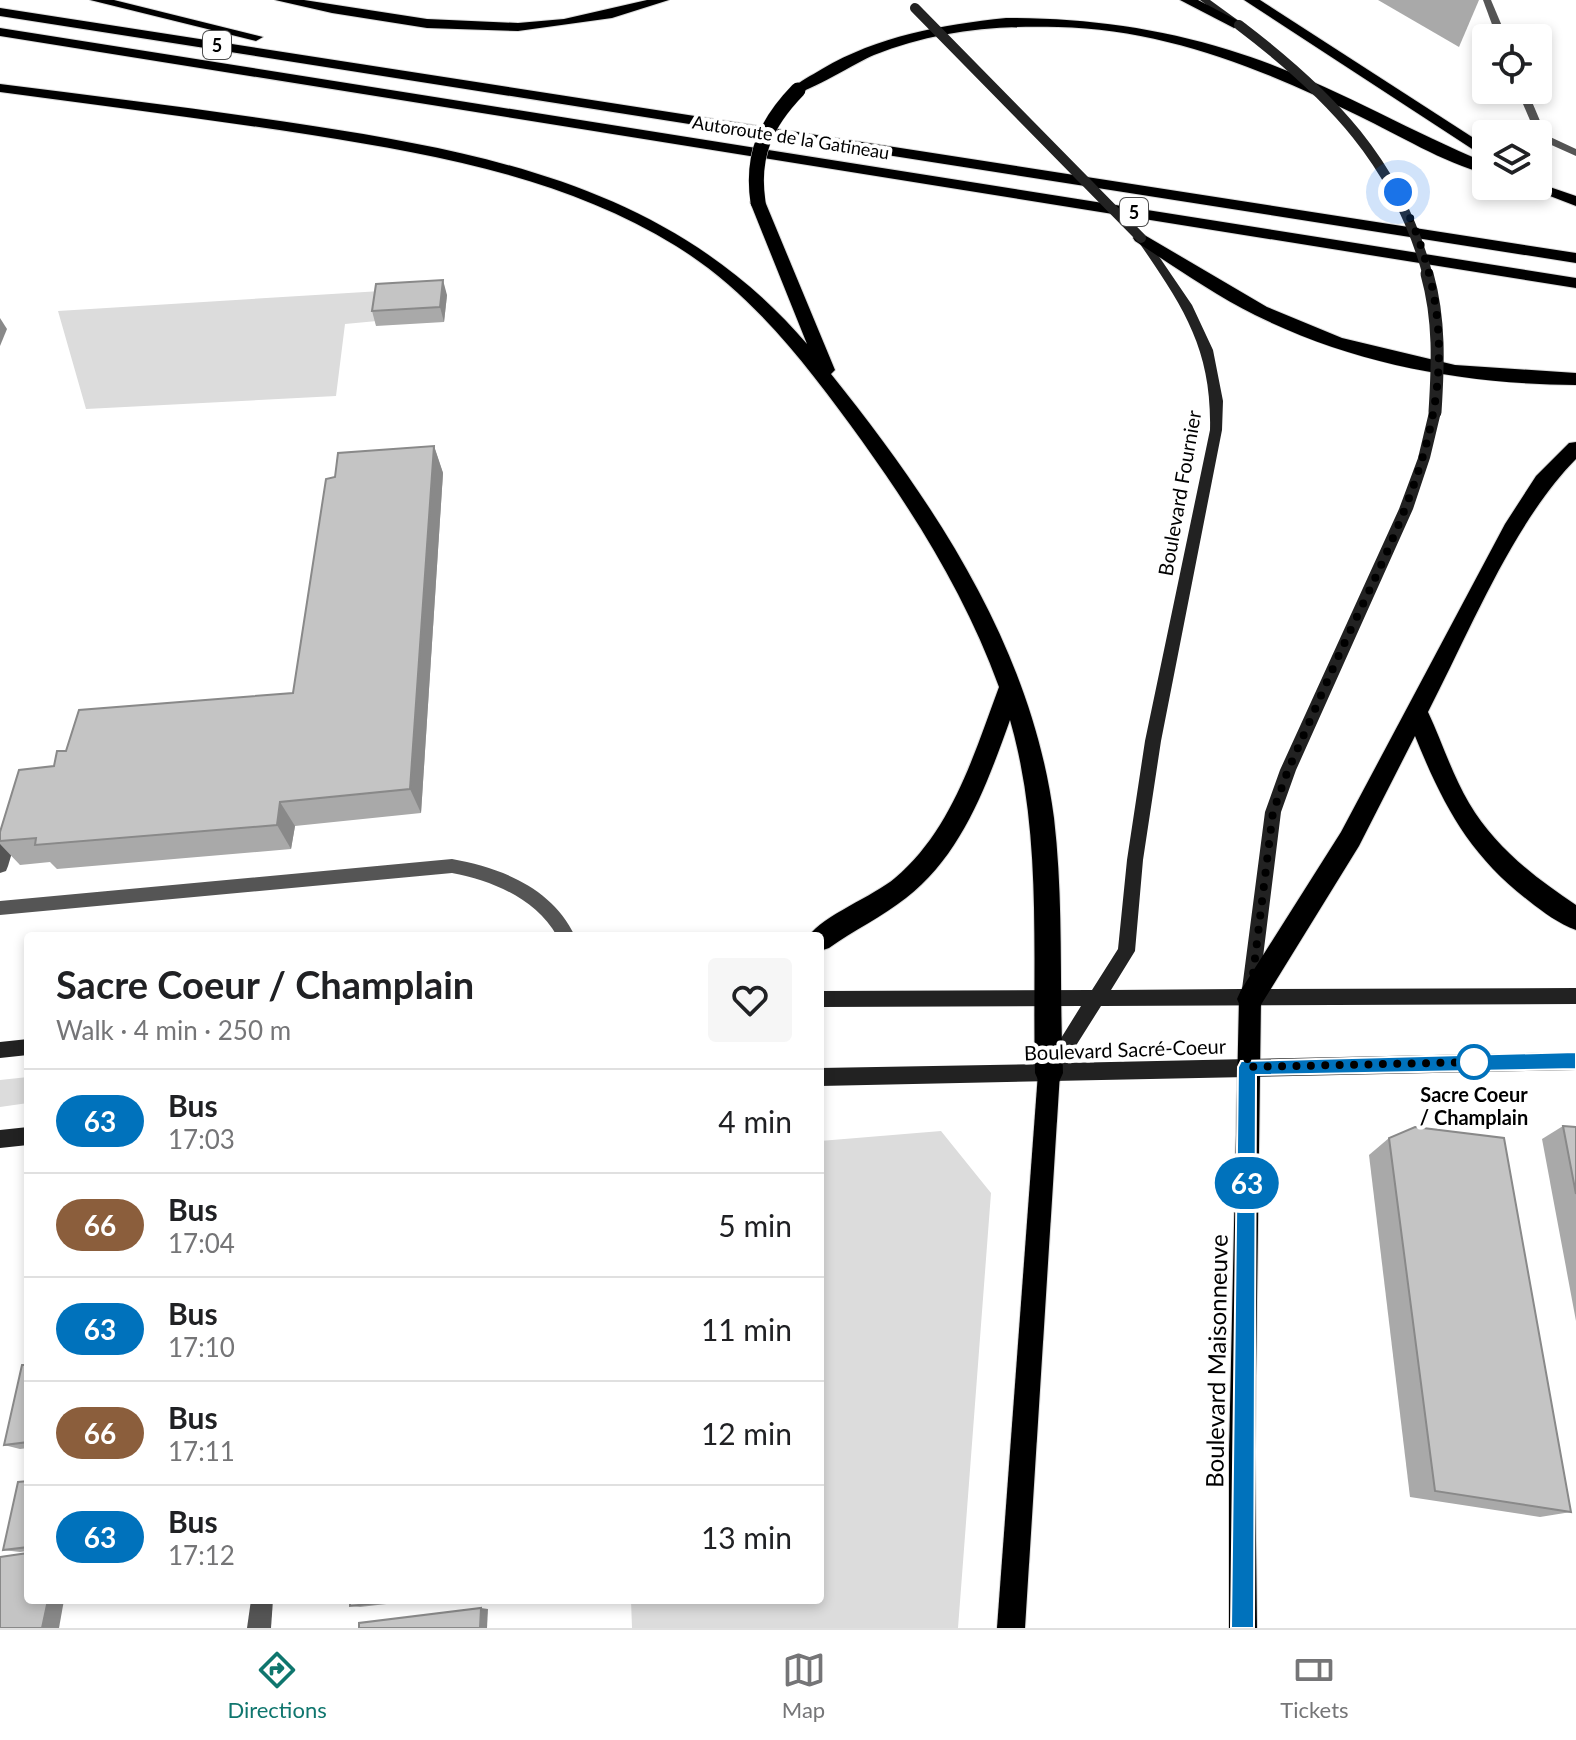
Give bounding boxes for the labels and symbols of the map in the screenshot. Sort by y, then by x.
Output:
road number: 5 [203,31,231,59]
street label: Autoroute de la Gatineau [691,111,891,163]
your location [1378,172,1418,212]
road number: 5 [1120,198,1148,226]
street label: Boulevard Fournier [1153,408,1205,578]
street label: Boulevard Sacré-Coeur [1024,1033,1227,1065]
marker: Sacre Coeur / Champlain [1457,1045,1491,1079]
place label: Sacre Coeur / Champlain [1420,1082,1528,1129]
line badge: 63 [1211,1157,1283,1209]
street label: Boulevard Maisonneuve [1199,1234,1233,1488]

